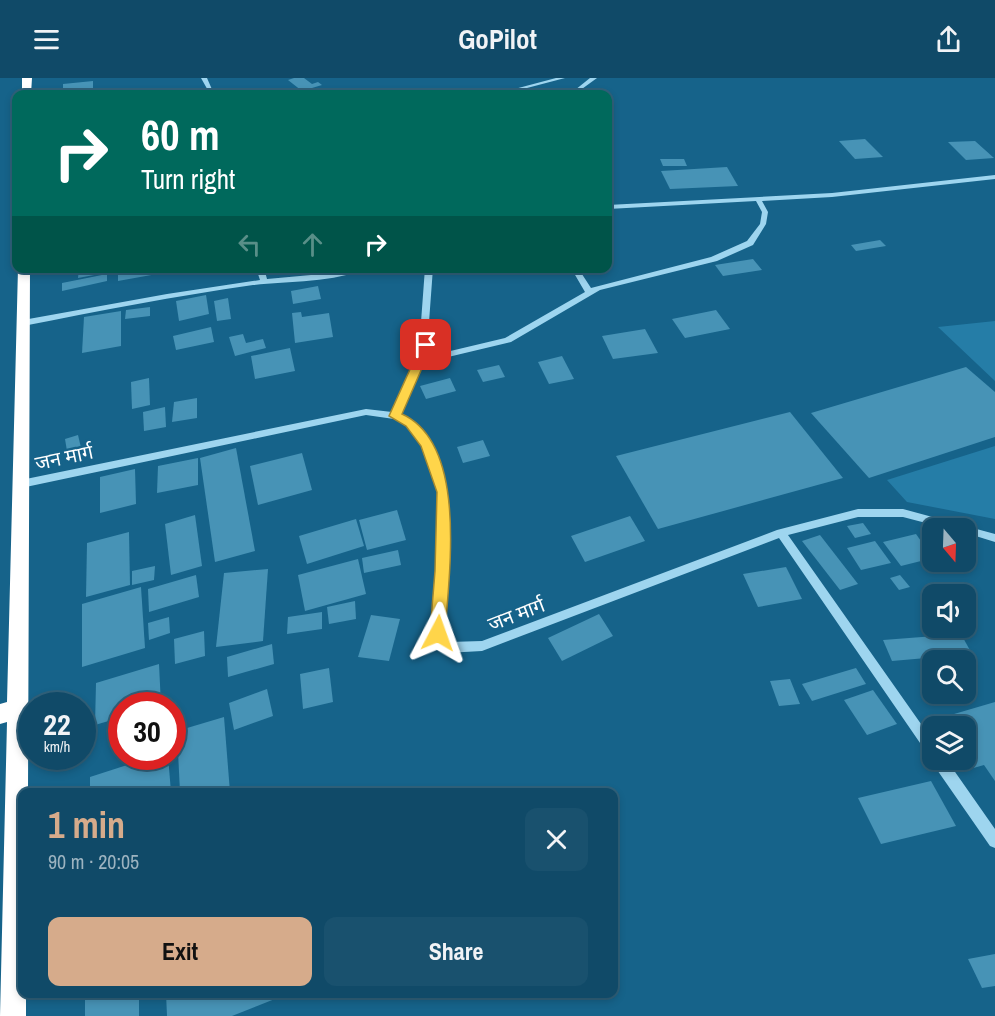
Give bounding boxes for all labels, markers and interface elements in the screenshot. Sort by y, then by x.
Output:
text: GoPilot [458,21,537,57]
icon: menu [30,23,63,56]
icon: share [932,23,965,56]
text: 60 m [141,107,220,163]
icon: right [42,114,120,192]
text: Turn right [141,161,235,197]
icon: left [233,228,266,261]
icon: ahead [296,228,329,261]
icon: right [359,228,392,261]
pin [400,319,451,370]
icon: arrive [409,328,442,361]
street label: जन मार्ग [32,437,97,476]
north arrow [922,518,976,572]
map controls [922,518,976,770]
button: sound [922,584,976,638]
street label: जन मार्ग [484,590,549,637]
position arrow [406,601,470,665]
button: search [922,650,976,704]
speed limit sign: 30 [108,692,186,770]
text: 22 [43,704,71,744]
button: layers [922,716,976,770]
text: km/h [44,736,70,757]
text: 1 min [48,801,125,849]
button: close [525,808,588,871]
text: 90 m · 20:05 [48,848,139,875]
button: Exit [48,917,312,986]
button: Share [324,917,588,986]

